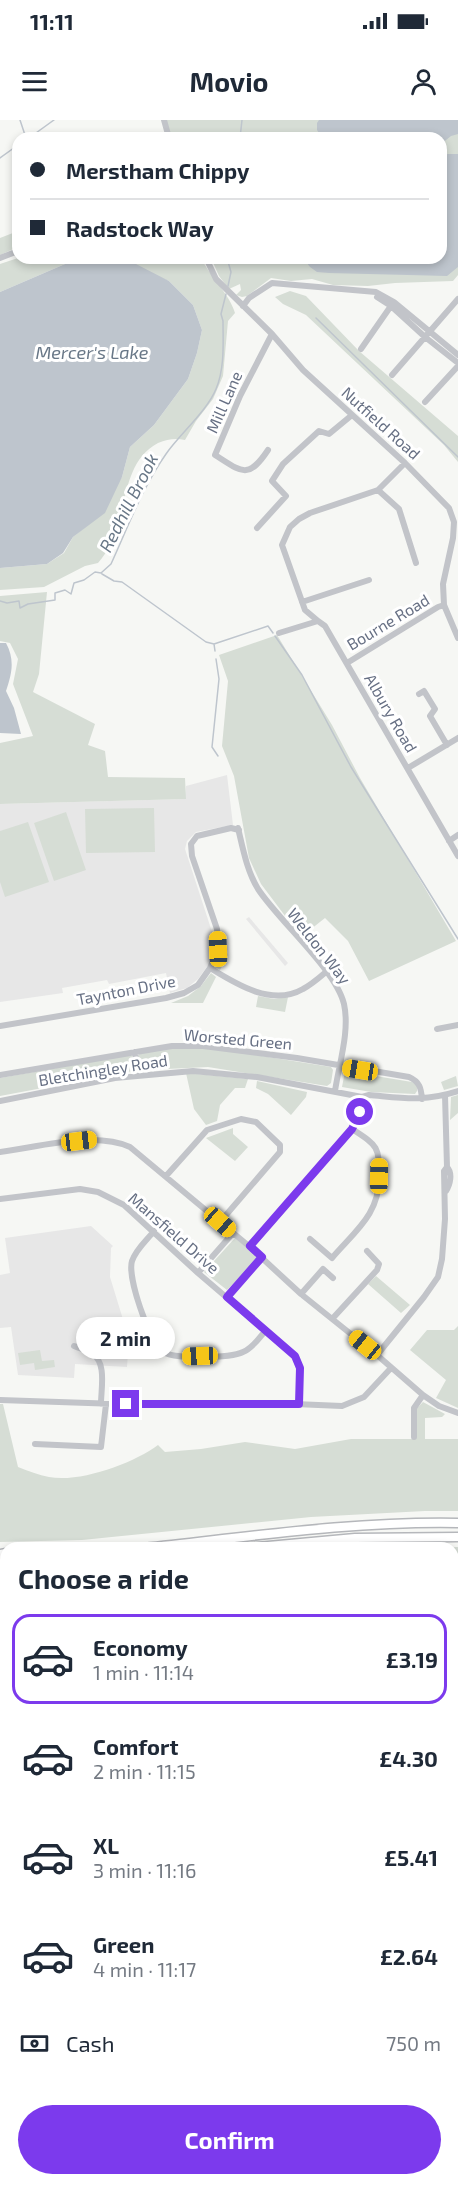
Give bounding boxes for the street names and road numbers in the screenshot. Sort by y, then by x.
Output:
street label: Mill Lane [202,368,246,436]
street label: Nutfield Road [338,382,425,463]
street label: Bourne Road [343,590,432,654]
street label: Albury Road [361,670,422,756]
street label: Weldon Way [284,904,355,988]
street label: Taynton Drive [75,971,177,1008]
street label: Worsted Green [183,1024,293,1053]
street label: Bletchingley Road [37,1050,169,1089]
street label: Mansfield Drive [125,1188,224,1277]

